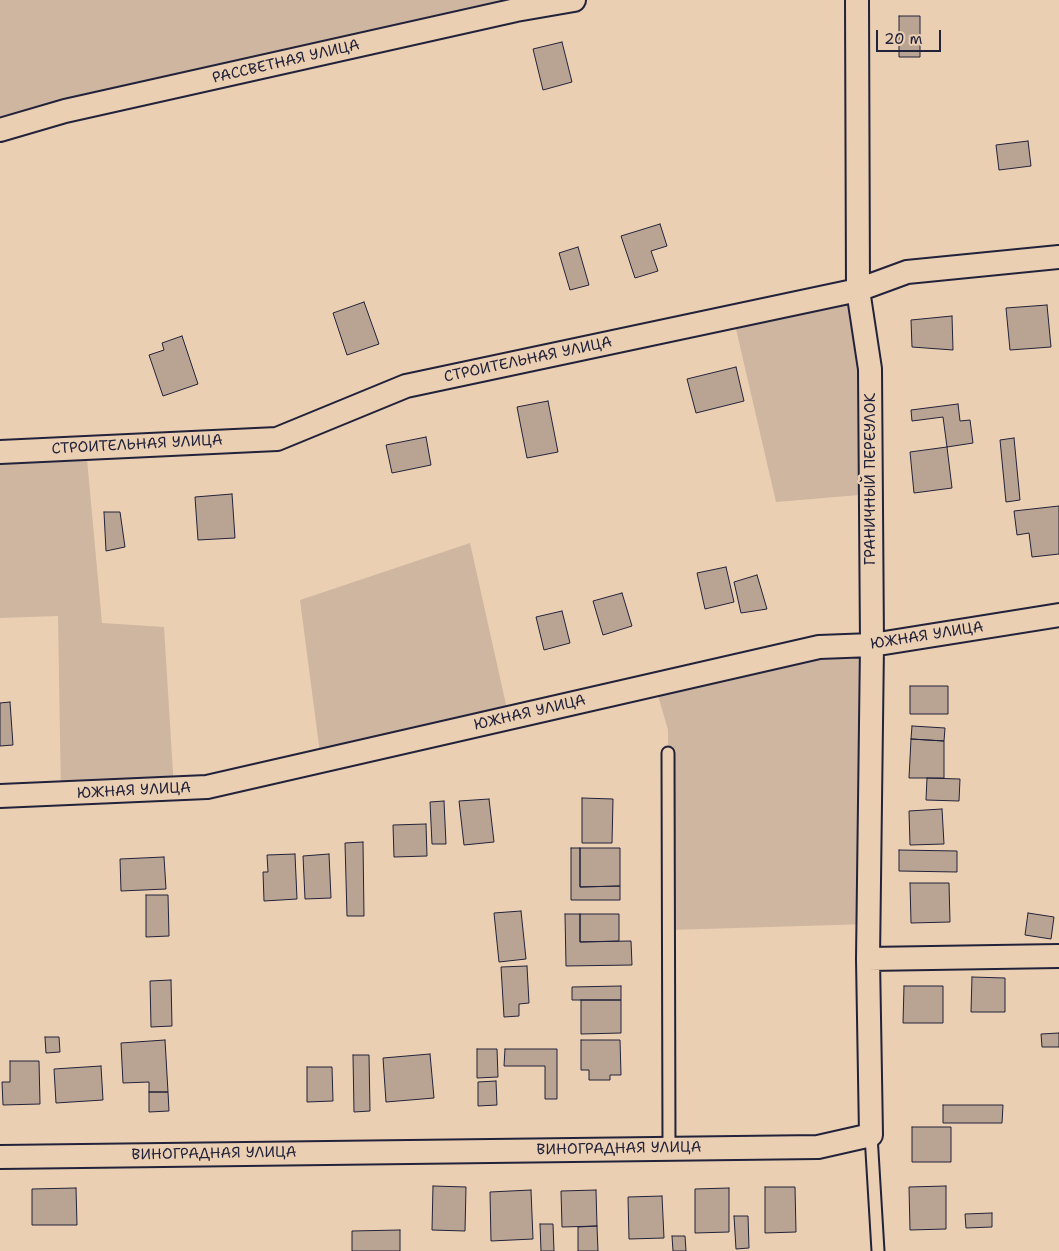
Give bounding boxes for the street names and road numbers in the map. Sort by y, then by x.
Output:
street label: РАССВЕТНАЯ УЛИЦА [211,36,361,88]
street label: СТРОИТЕЛЬНАЯ УЛИЦА [442,333,614,387]
street label: ГРАНИЧНЫЙ ПЕРЕУЛОК [862,393,880,565]
street label: СТРОИТЕЛЬНАЯ УЛИЦА [51,432,223,458]
street label: ЮЖНАЯ УЛИЦА [869,618,985,654]
street label: ЮЖНАЯ УЛИЦА [472,691,588,735]
street label: ЮЖНАЯ УЛИЦА [77,779,191,803]
street label: ВИНОГРАДНАЯ УЛИЦА [536,1139,702,1159]
street label: ВИНОГРАДНАЯ УЛИЦА [131,1144,297,1164]

